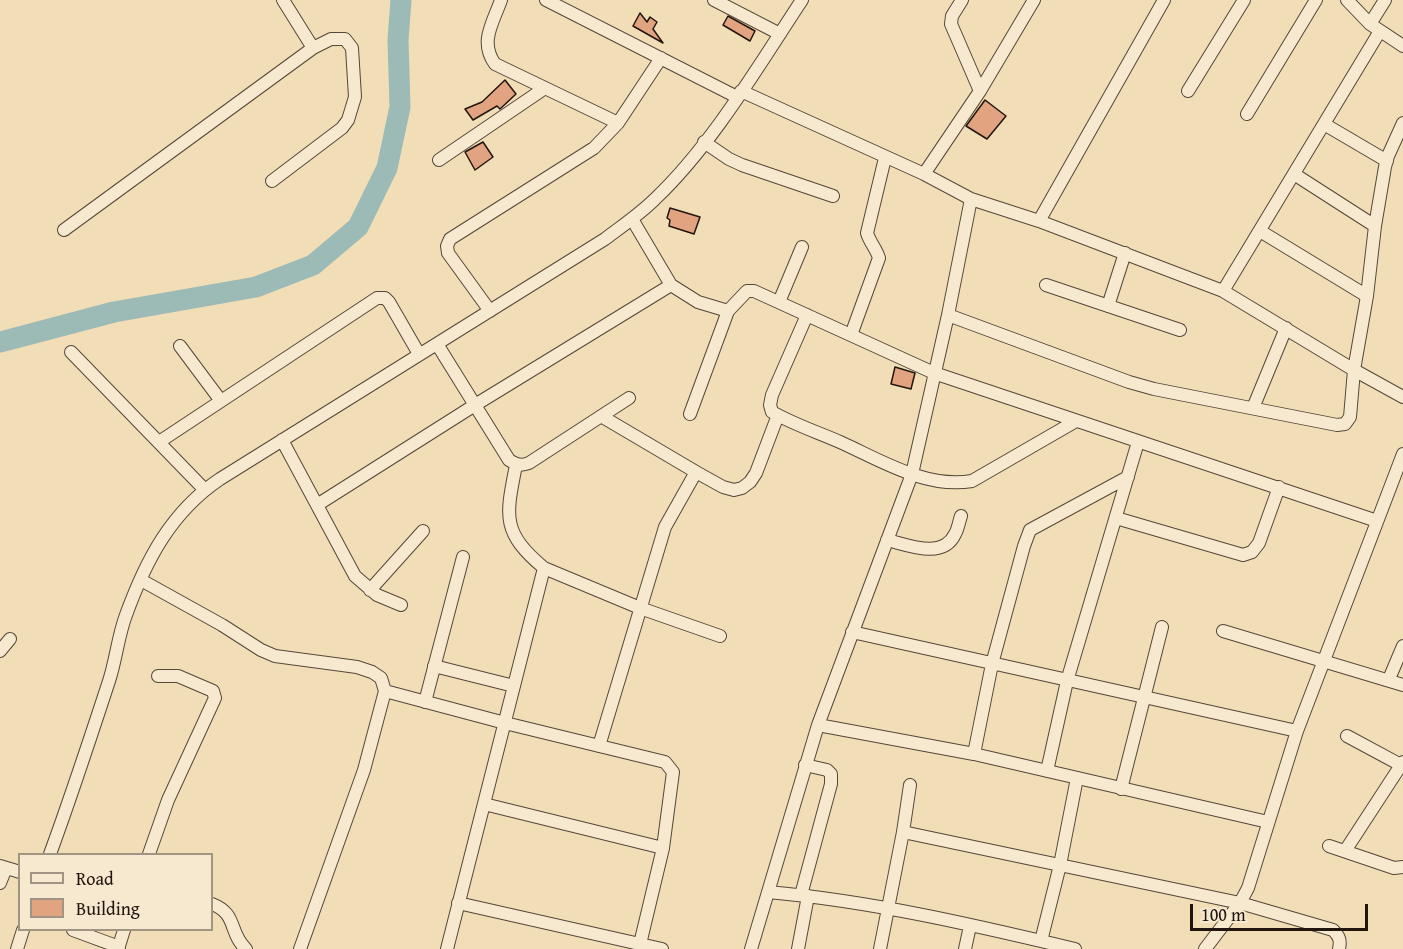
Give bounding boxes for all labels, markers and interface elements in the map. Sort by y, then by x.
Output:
legend [18,853,213,931]
text: Road [76,865,114,892]
scale bar [1193,892,1372,930]
text: Building [76,895,140,922]
text: 100 m [1201,901,1246,928]

